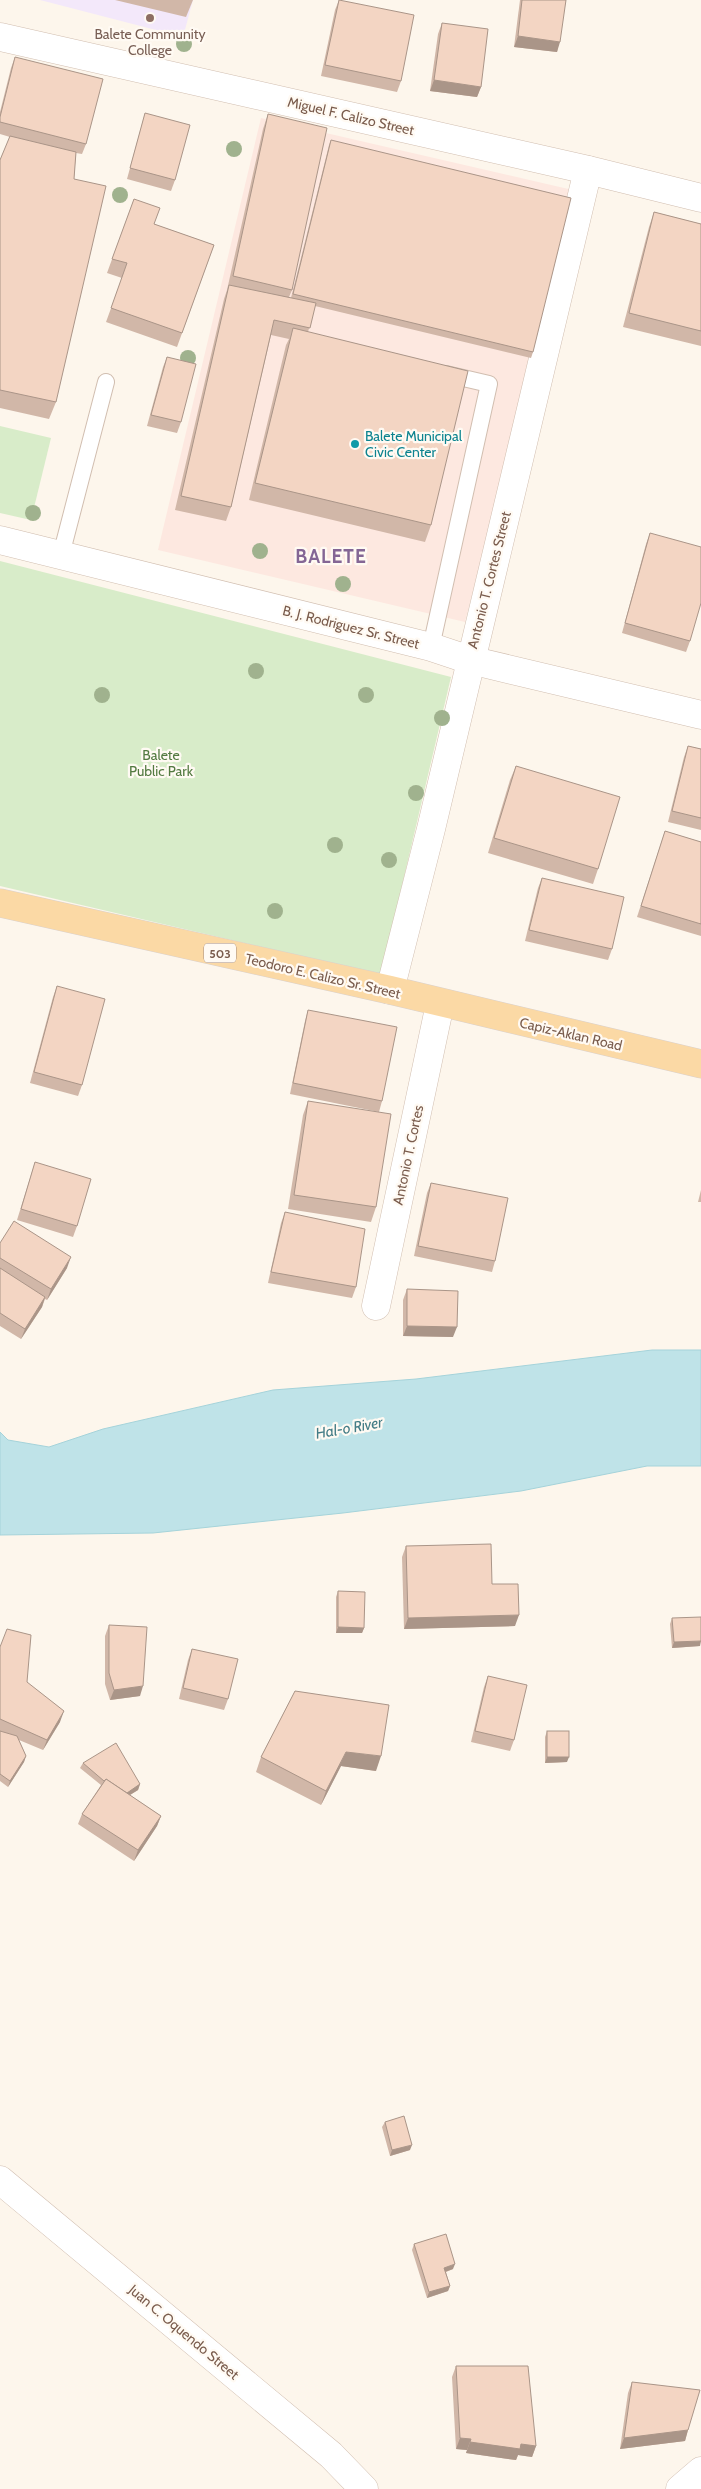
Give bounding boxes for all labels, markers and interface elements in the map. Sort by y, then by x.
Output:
marker: Balete Community College [144,12,156,24]
place label: Balete Community College [94,25,206,59]
street label: Miguel F. Calizo Street [286,93,416,139]
place label: Balete Municipal Civic Center [365,427,463,461]
marker: Balete Municipal Civic Center [349,438,361,450]
street label: Antonio T. Cortes Street [463,509,515,650]
district label: BALETE [295,545,367,568]
street label: B. J. Rodriguez Sr. Street [281,601,422,653]
park label: Balete Public Park [129,746,194,780]
road number: 503 [204,944,236,962]
street label: Teodoro E. Calizo Sr. Street [244,949,403,1003]
street label: Capiz-Aklan Road [518,1013,624,1055]
street label: Antonio T. Cortes [389,1103,427,1206]
water label: Hal-o River [314,1413,385,1443]
street label: Juan C. Oquendo Street [124,2280,243,2384]

